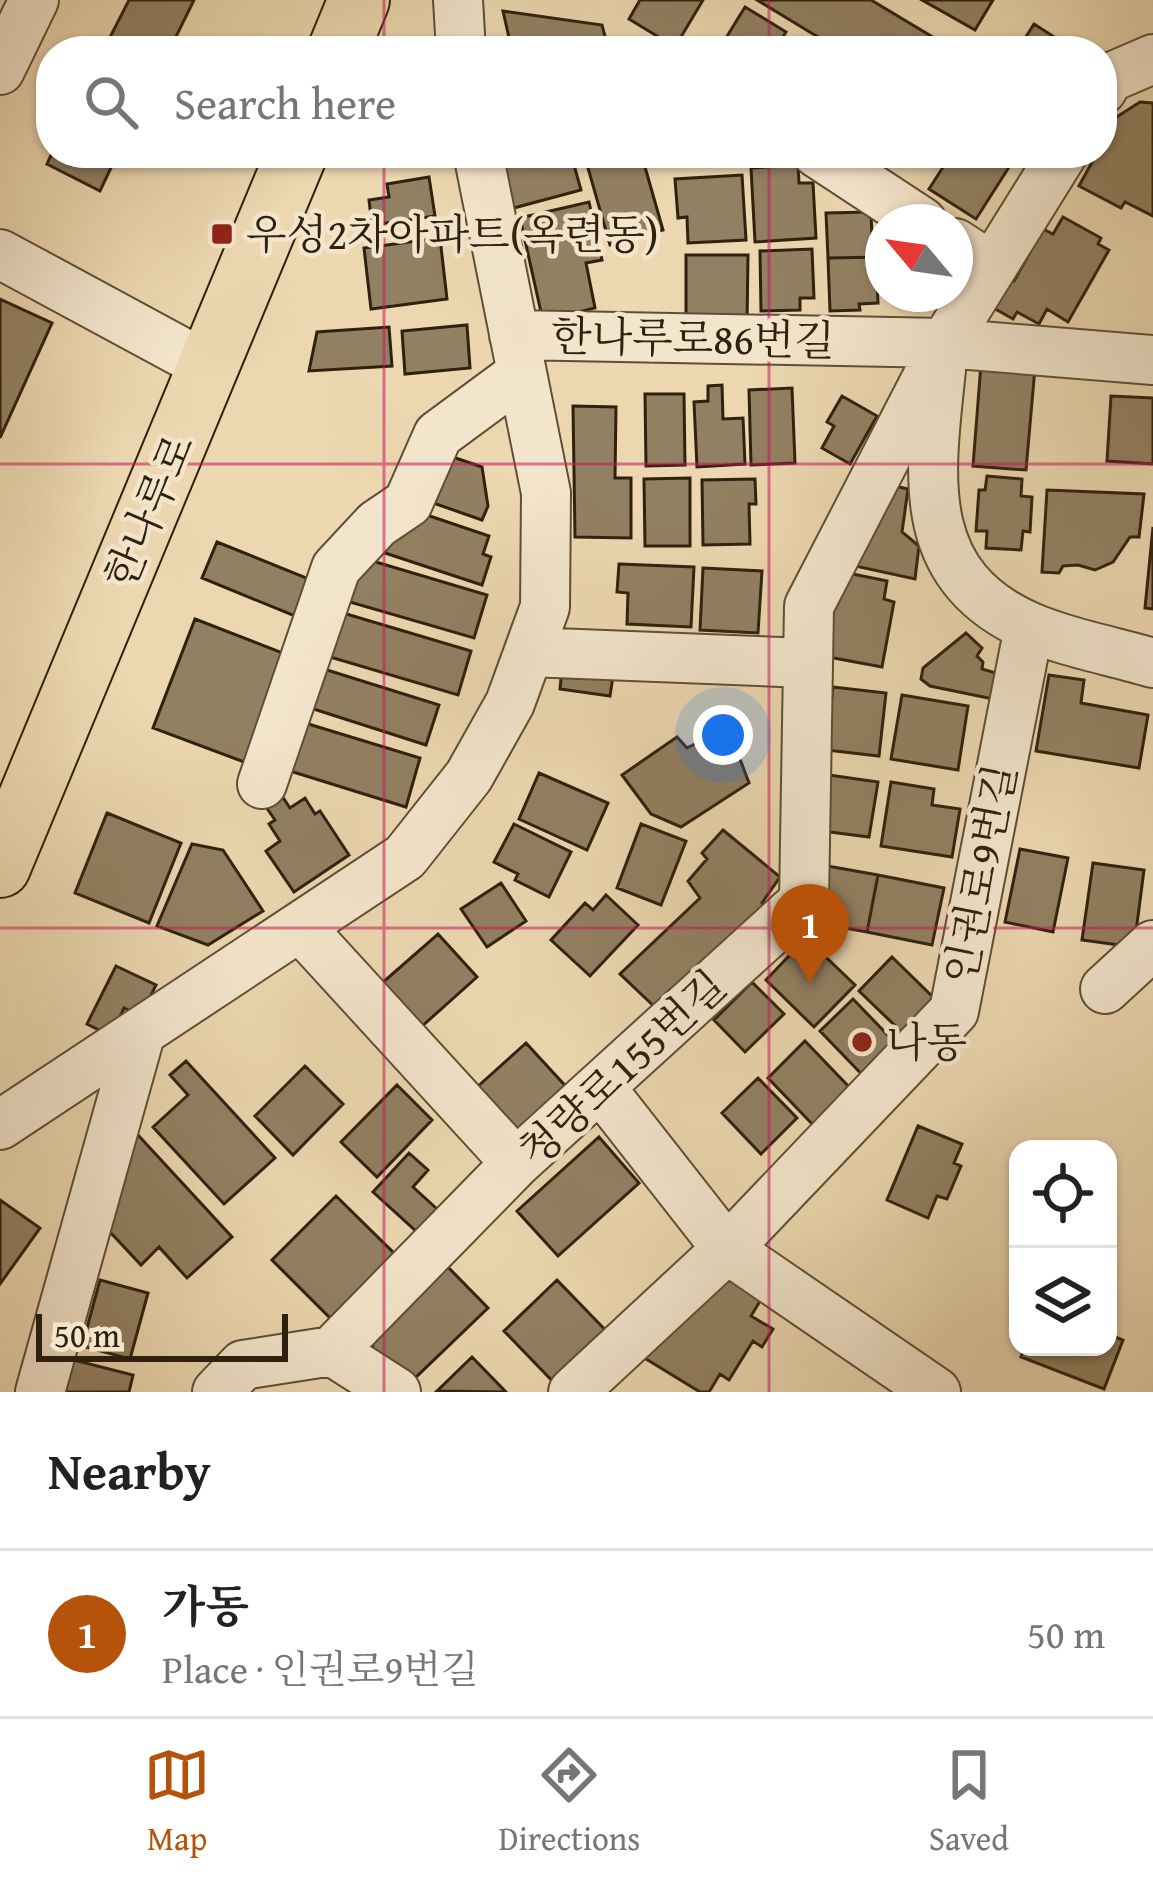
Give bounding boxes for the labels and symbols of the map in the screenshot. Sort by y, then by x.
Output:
place label: 우성2차아파트(옥련동) [246,203,658,264]
north arrow [865,204,973,312]
marker: 우성2차아파트(옥련동) [209,221,235,247]
street label: 한나루로86번길 [551,305,835,370]
street label: 한나루로 [89,424,208,597]
your location [693,705,753,765]
street label: 인권로9번길 [928,759,1031,989]
pin: 1 [771,884,849,983]
street label: 청량로155번길 [504,955,739,1180]
place label: 나동 [886,1011,967,1072]
marker: 나동 [849,1029,875,1055]
scale bar [36,1308,288,1361]

